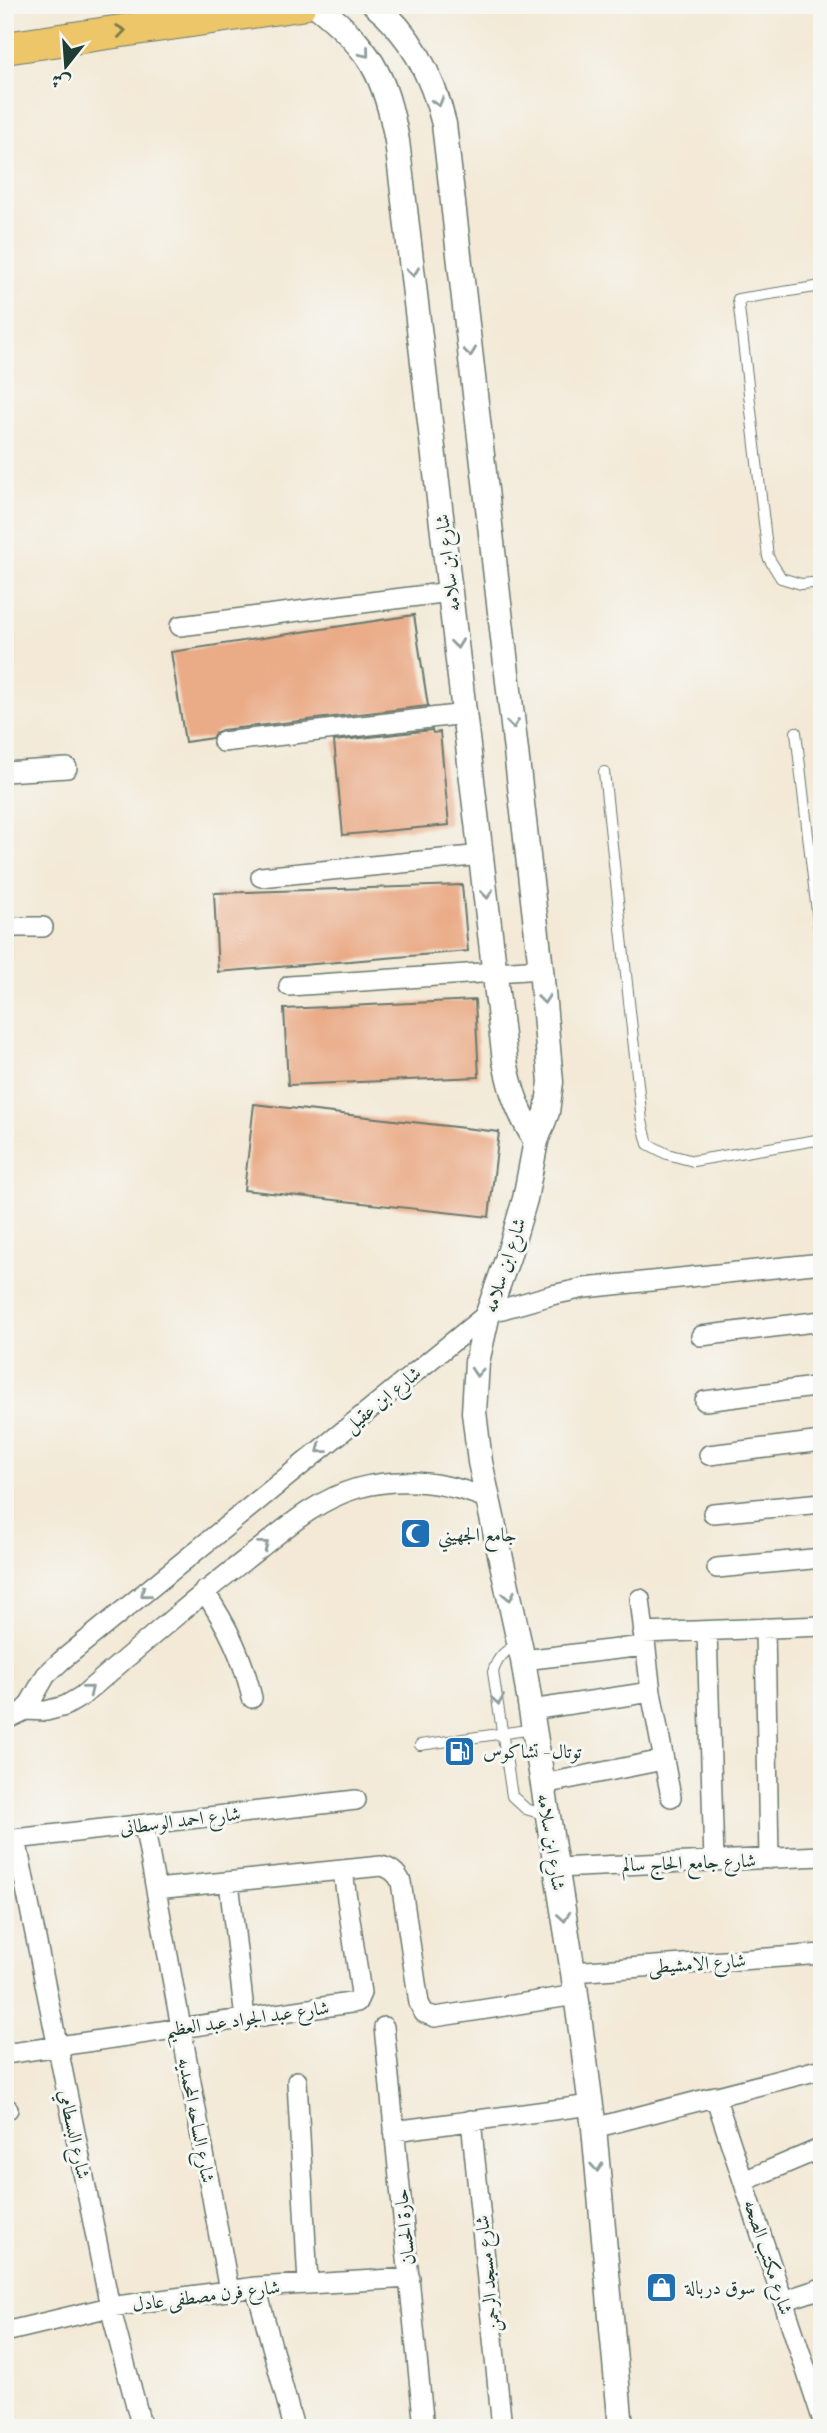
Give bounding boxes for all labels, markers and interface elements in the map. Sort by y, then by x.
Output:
one-way arrow [115,24,127,39]
north arrow [32,32,102,102]
one-way arrow [357,44,369,57]
text: ش [49,68,74,95]
one-way arrow [429,96,444,108]
one-way arrow [405,266,420,278]
one-way arrow [462,347,477,358]
street label: شارع ابن سلامه [431,512,469,613]
one-way arrow [449,638,464,650]
one-way arrow [505,718,520,730]
one-way arrow [479,888,494,900]
one-way arrow [536,994,551,1005]
street label: شارع ابن سلامه [479,1215,534,1317]
street label: شارع ابن عقيل [340,1362,428,1441]
one-way arrow [469,1367,484,1378]
one-way arrow [317,1440,329,1453]
mosque icon: جامع الجهيني [398,1517,432,1551]
place label: جامع الجهيني [438,1524,517,1553]
one-way arrow [256,1541,268,1554]
one-way arrow [140,1584,152,1597]
one-way arrow [501,1590,516,1602]
one-way arrow [80,1686,93,1698]
one-way arrow [490,1694,505,1706]
fuel station icon: توتال - تشاكوس [443,1734,477,1768]
place label: توتال - تشاكوس [483,1741,582,1764]
street label: شارع ابن سلامه [529,1792,570,1893]
street label: شارع احمد الوسطانى [118,1803,242,1843]
street label: شارع جامع الحاج سالم [622,1850,757,1882]
one-way arrow [556,1911,571,1923]
street label: شارع الامشيطى [648,1950,747,1982]
street label: شارع عبد الجواد عبد العظيم [164,1997,332,2049]
street label: شارع الساحه المحمديه [169,2056,219,2185]
street label: شارع البسطامي [50,2087,94,2182]
one-way arrow [590,2161,605,2172]
street label: حارة الحسان [390,2188,420,2266]
street label: شارع مكتب الصحه [735,2197,797,2319]
street label: شارع مسجد الرحمن [471,2214,509,2334]
shop icon: سوق دربالة [645,2270,679,2304]
street label: شارع فرن مصطفى عادل [131,2276,282,2320]
place label: سوق دربالة [684,2277,756,2300]

